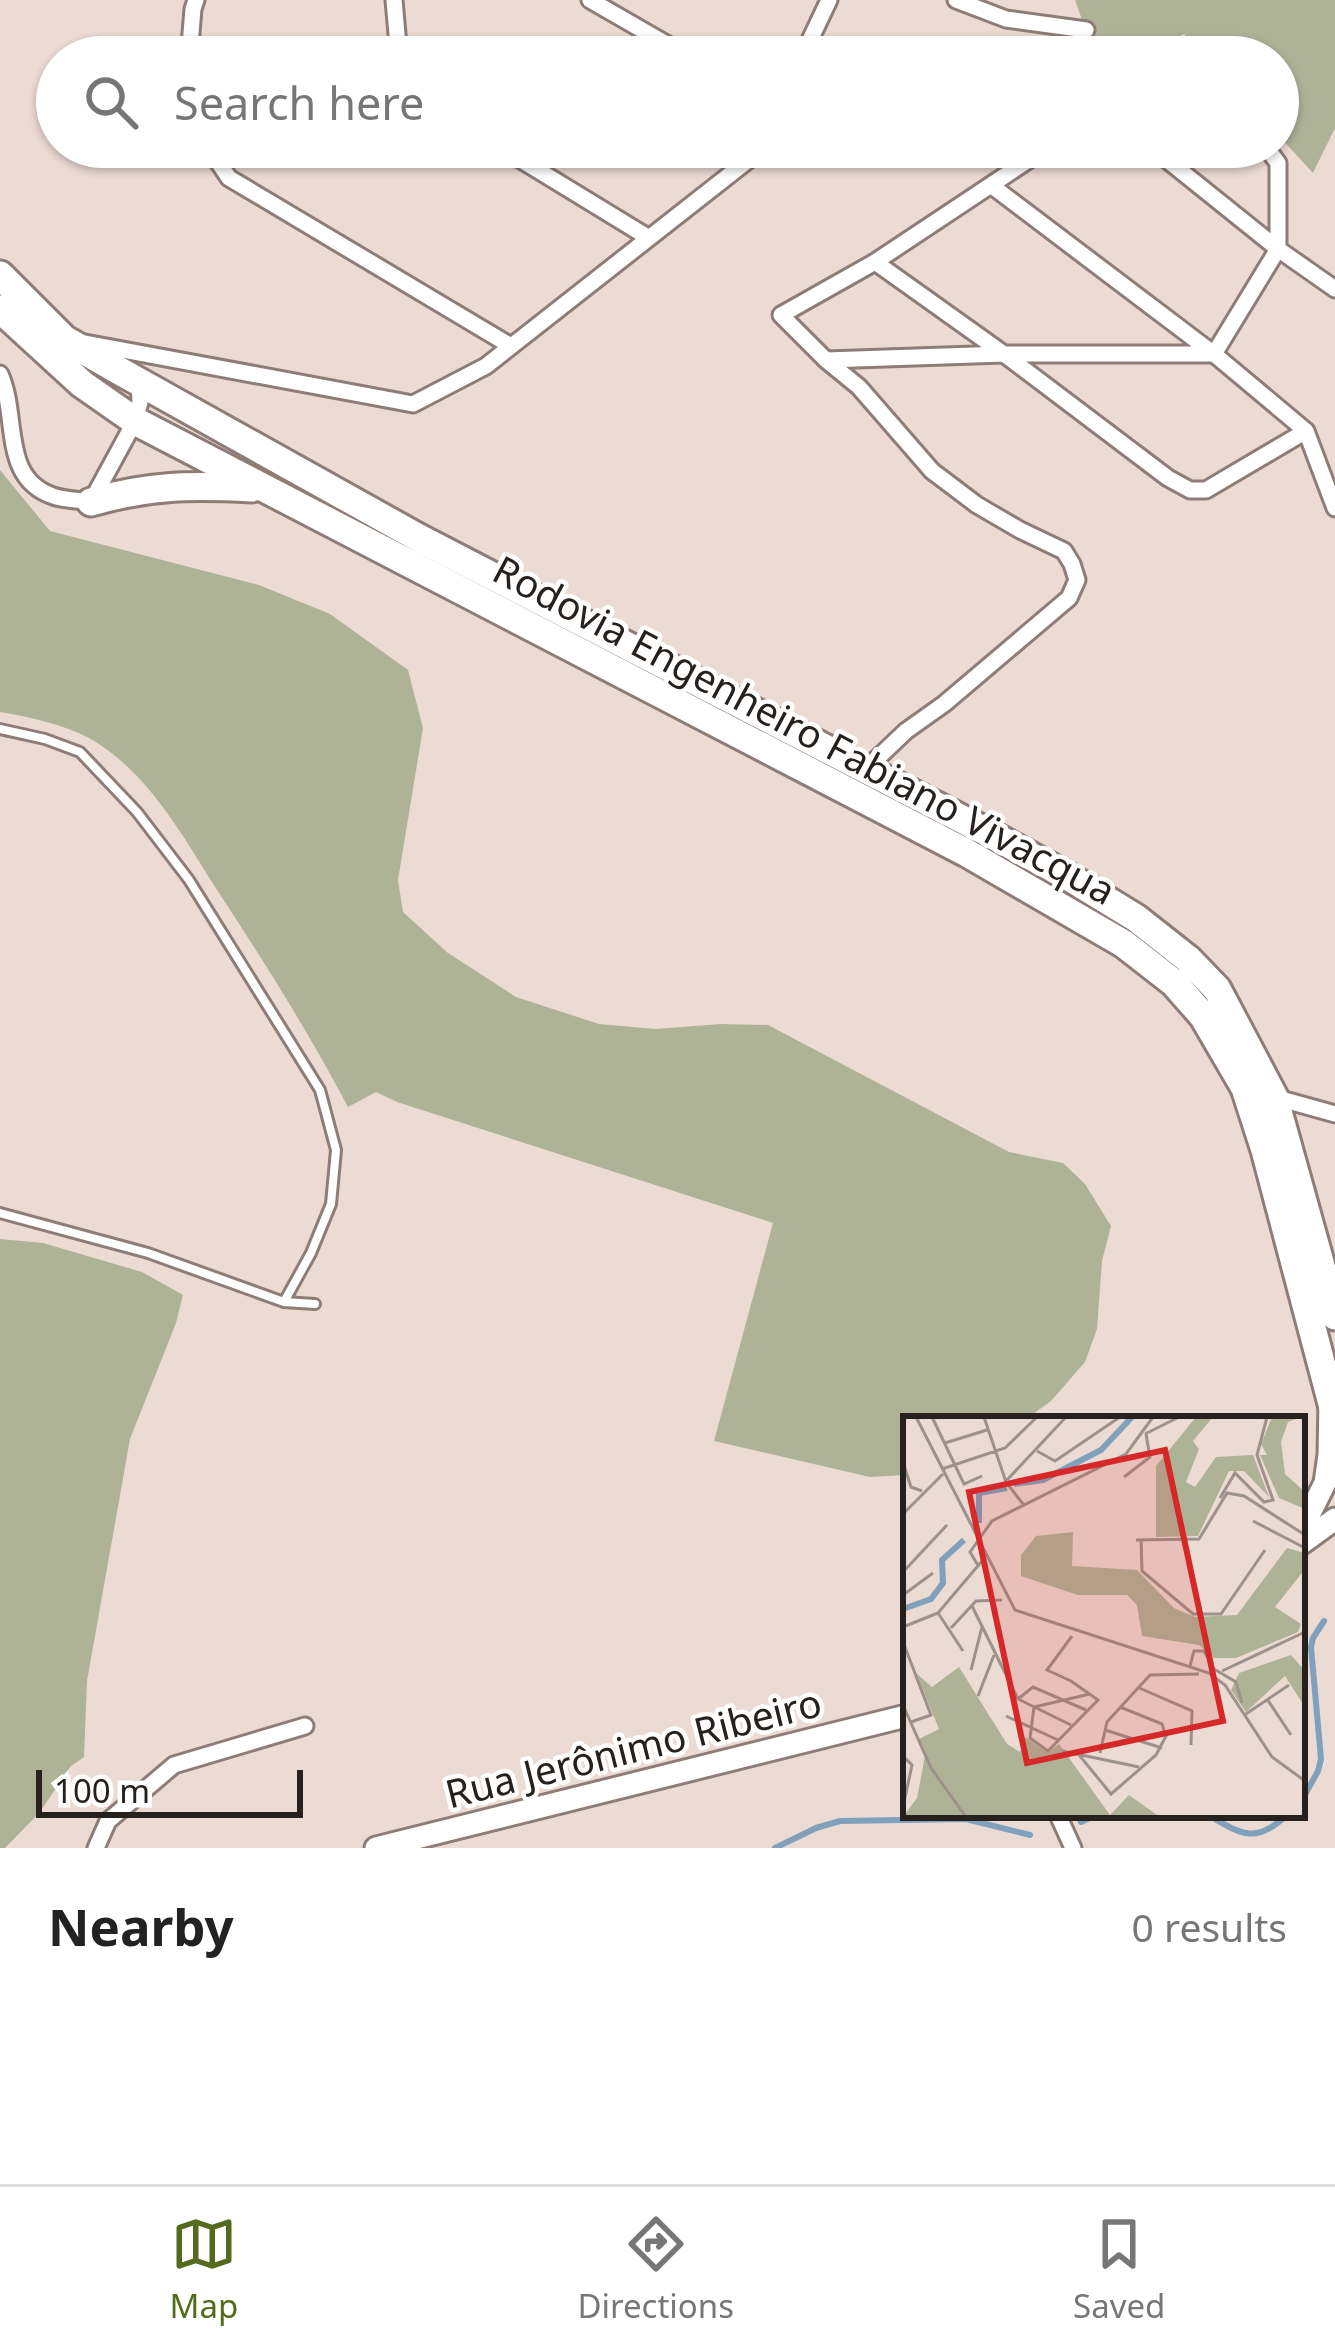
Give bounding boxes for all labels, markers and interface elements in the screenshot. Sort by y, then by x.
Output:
search box [36,36,1299,168]
icon: search [78,69,144,135]
text: Search here [174,72,424,133]
street label: Rodovia Engenheiro Fabiano Vivacqua [485,542,1125,916]
inset map [903,1416,1305,1818]
street label: Rua Jerônimo Ribeiro [440,1675,826,1819]
scale bar [36,1764,303,1817]
text: 100 m [54,1768,150,1813]
text: Nearby [48,1891,234,1961]
text: 0 results [1132,1900,1287,1953]
tab: Map [170,2211,238,2328]
tab: Directions [577,2211,734,2328]
tab: Saved [1073,2211,1165,2328]

